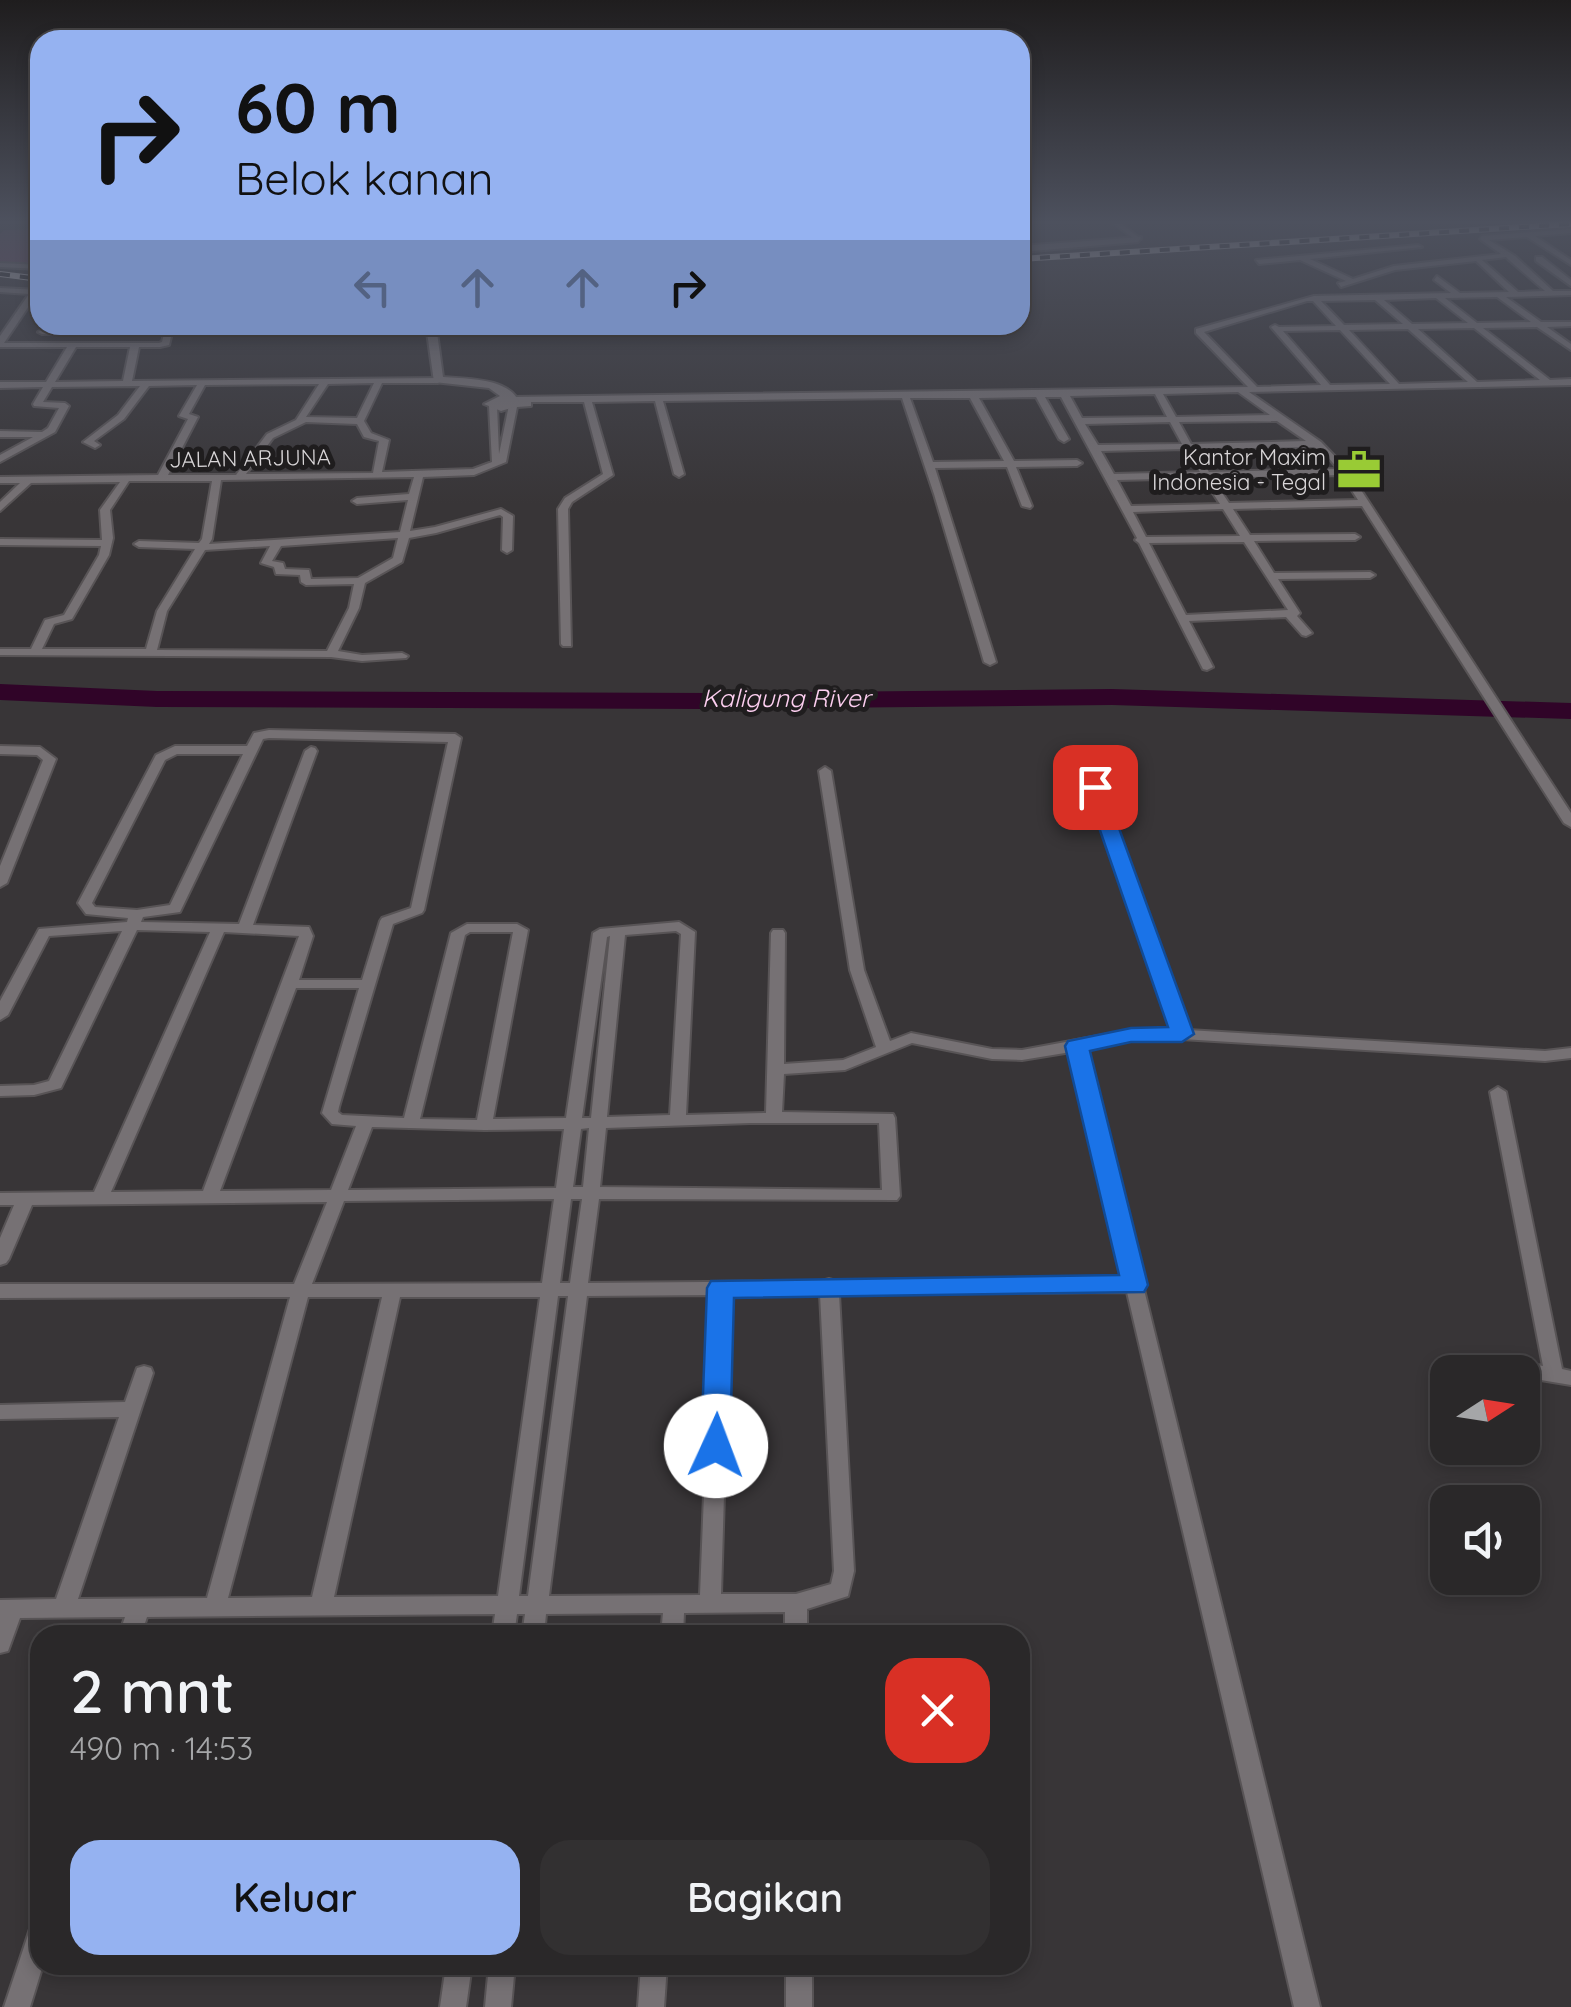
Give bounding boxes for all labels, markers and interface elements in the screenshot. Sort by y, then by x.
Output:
text: 60 m [235,63,401,151]
icon: right [70,70,200,200]
text: Belok kanan [235,150,494,206]
icon: left [345,260,400,315]
icon: ahead [450,260,505,315]
icon: ahead [555,260,610,315]
icon: right [660,260,715,315]
street label: JALAN ARJUNA [169,443,331,473]
place label: Kantor Maxim Indonesia - Tegal [1152,443,1326,496]
office icon: Kantor Maxim Indonesia - Tegal [1335,446,1383,494]
water label: Kaligung River [702,682,874,713]
pin [1053,745,1138,830]
icon: arrive [1068,760,1123,815]
north arrow [1430,1355,1540,1465]
map controls [1430,1355,1540,1595]
position arrow [664,1394,768,1498]
button: sound [1430,1485,1540,1595]
text: 2 mnt [70,1653,234,1728]
button: close [885,1658,990,1763]
text: 490 m · 14:53 [70,1728,253,1768]
button: Keluar [70,1840,520,1955]
button: Bagikan [540,1840,990,1955]

